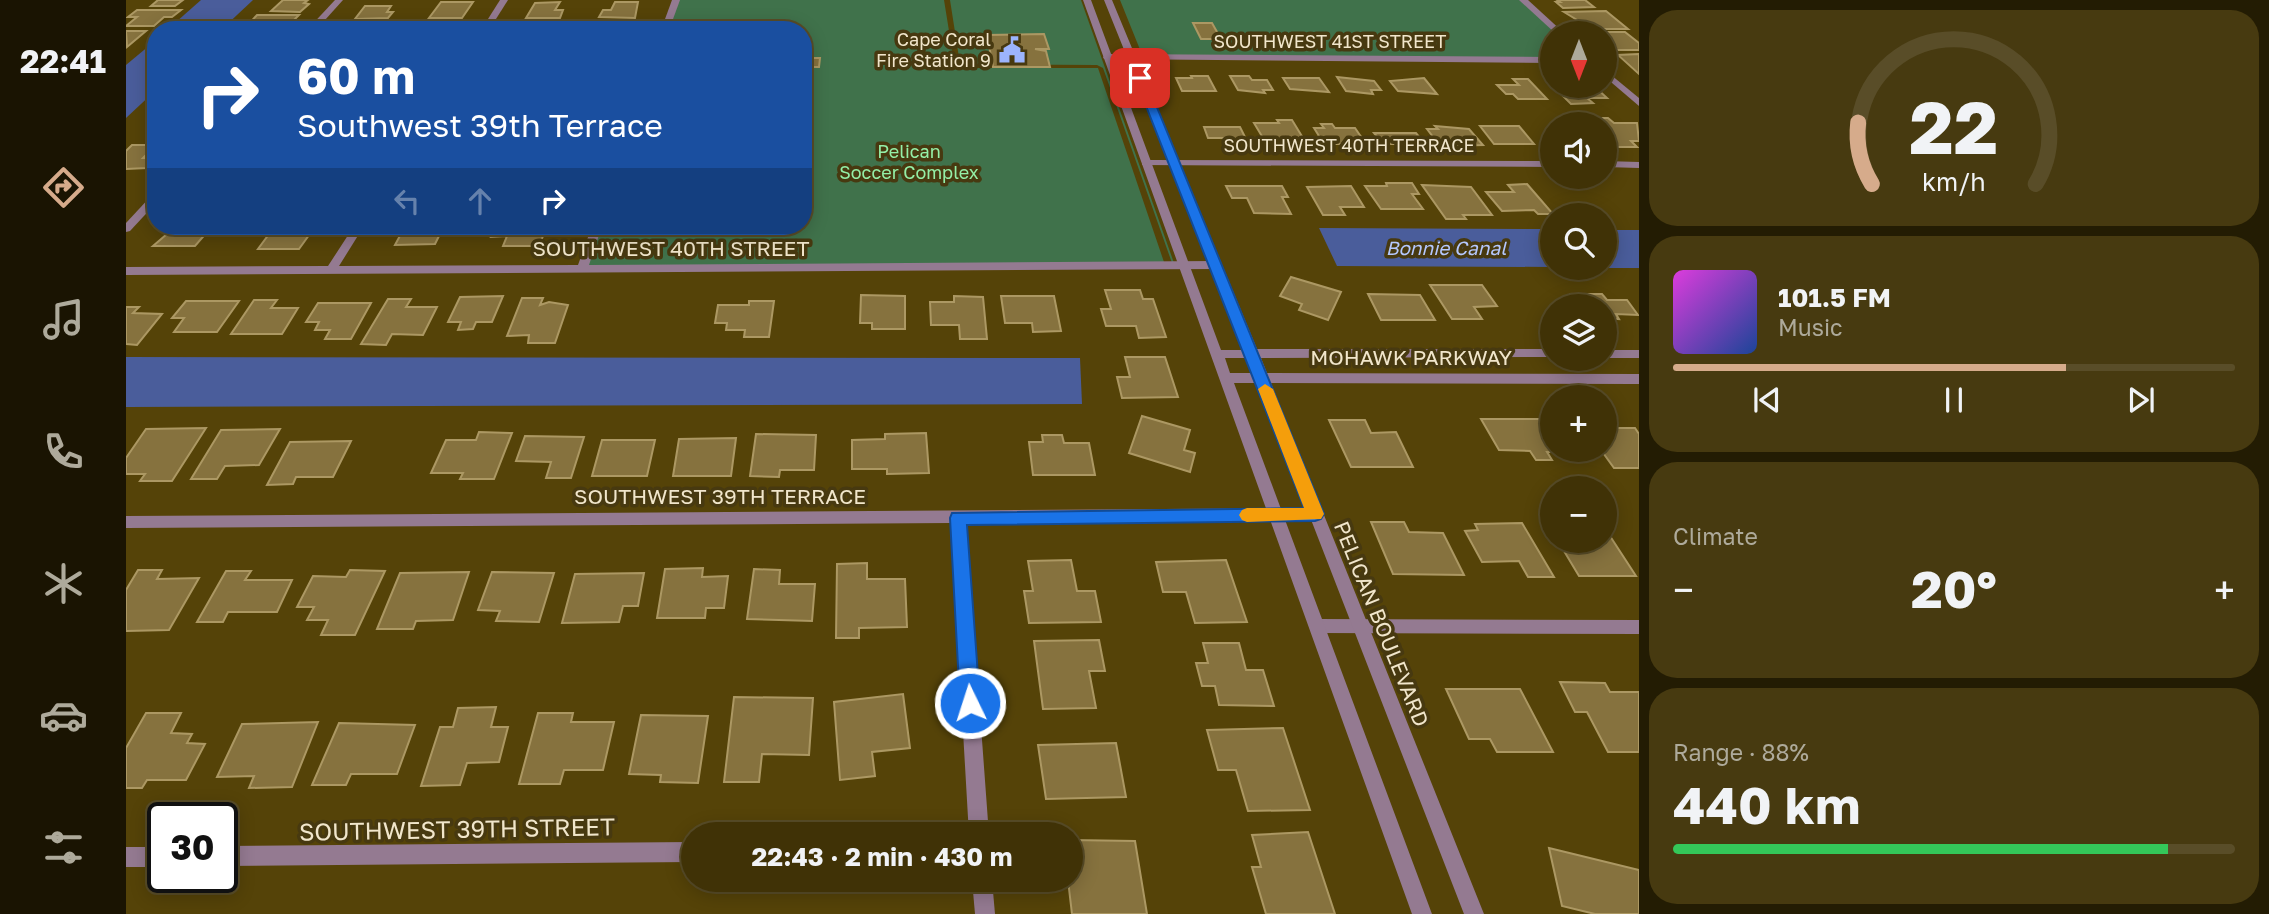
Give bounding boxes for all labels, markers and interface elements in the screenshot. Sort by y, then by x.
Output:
north arrow [1540,21,1617,98]
map controls [1540,21,1617,553]
place label: Cape Coral Fire Station 9 [876,28,991,71]
street label: SOUTHWEST 41ST STREET [1214,30,1446,52]
public building icon: Cape Coral Fire Station 9 [997,35,1027,65]
text: 22:41 [20,42,106,80]
text: 60 m [297,46,415,105]
pin [1110,48,1170,108]
icon: right [182,49,273,140]
icon: arrive [1121,59,1159,97]
text: 22 [1910,83,1998,170]
text: Southwest 39th Terrace [297,106,663,144]
button: sound [1540,112,1617,189]
street label: SOUTHWEST 40TH TERRACE [1223,134,1475,156]
park label: Pelican Soccer Complex [839,140,979,183]
icon: directions [39,163,88,212]
text: km/h [1922,166,1986,197]
icon: left [388,182,426,220]
icon: ahead [461,182,499,220]
icon: right [534,182,572,220]
button: search [1540,203,1617,280]
street label: SOUTHWEST 40TH STREET [532,235,810,261]
water label: Bonnie Canal [1386,236,1507,259]
text: 101.5 FM [1778,282,1891,313]
button: layers [1540,294,1617,371]
icon: music [39,295,88,344]
text: Music [1778,313,1843,341]
street label: MOHAWK PARKWAY [1310,344,1512,370]
icon: previous [1748,381,1786,419]
icon: pause [1935,381,1973,419]
icon: next [2122,381,2160,419]
button: + [1540,385,1617,462]
icon: phone [39,427,88,476]
button: − [1540,476,1617,553]
street label: SOUTHWEST 39TH TERRACE [574,483,866,509]
street label: PELICAN BOULEVARD [1329,517,1435,730]
text: Climate [1673,522,1758,550]
text: 20° [1911,557,1997,619]
icon: climate [39,559,88,608]
text: − [1673,567,1694,612]
text: + [2214,567,2235,612]
position arrow [933,666,1007,740]
icon: car [39,691,88,740]
text: Range · 88% [1673,738,1809,766]
text: 440 km [1673,773,1860,835]
speed limit sign: 30 [147,802,238,893]
street label: SOUTHWEST 39TH STREET [299,811,615,846]
icon: filters [39,823,88,872]
text: 22:43 · 2 min · 430 m [751,841,1013,872]

